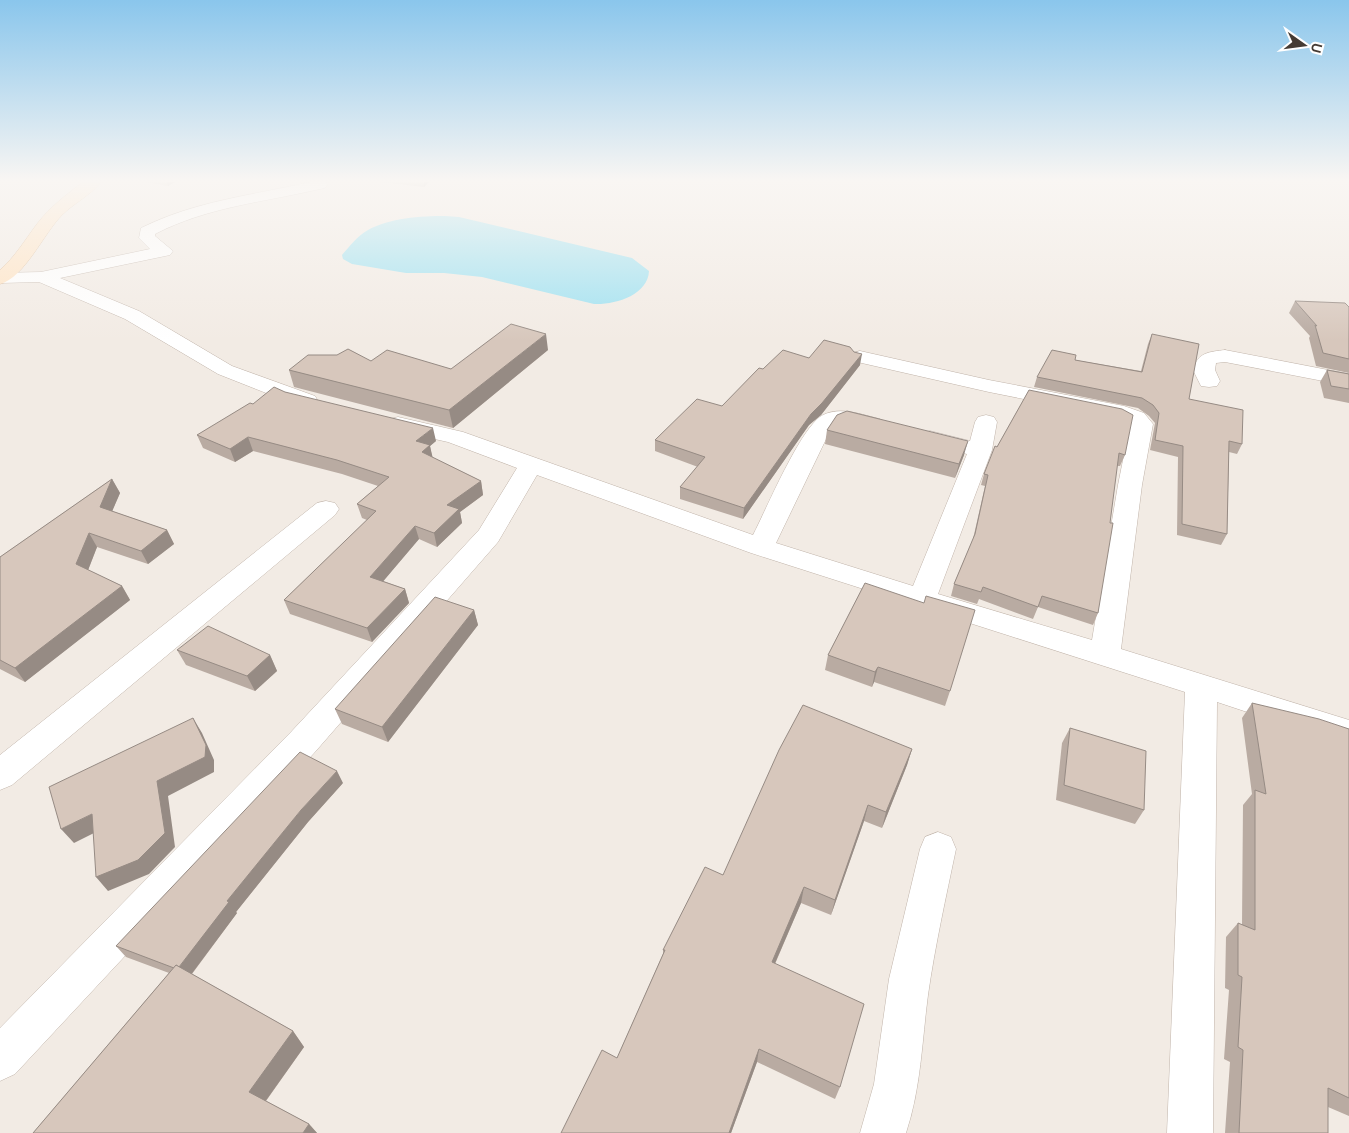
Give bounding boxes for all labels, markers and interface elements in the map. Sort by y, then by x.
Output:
north arrow [1279,20,1329,70]
text: U [1307,41,1327,55]

